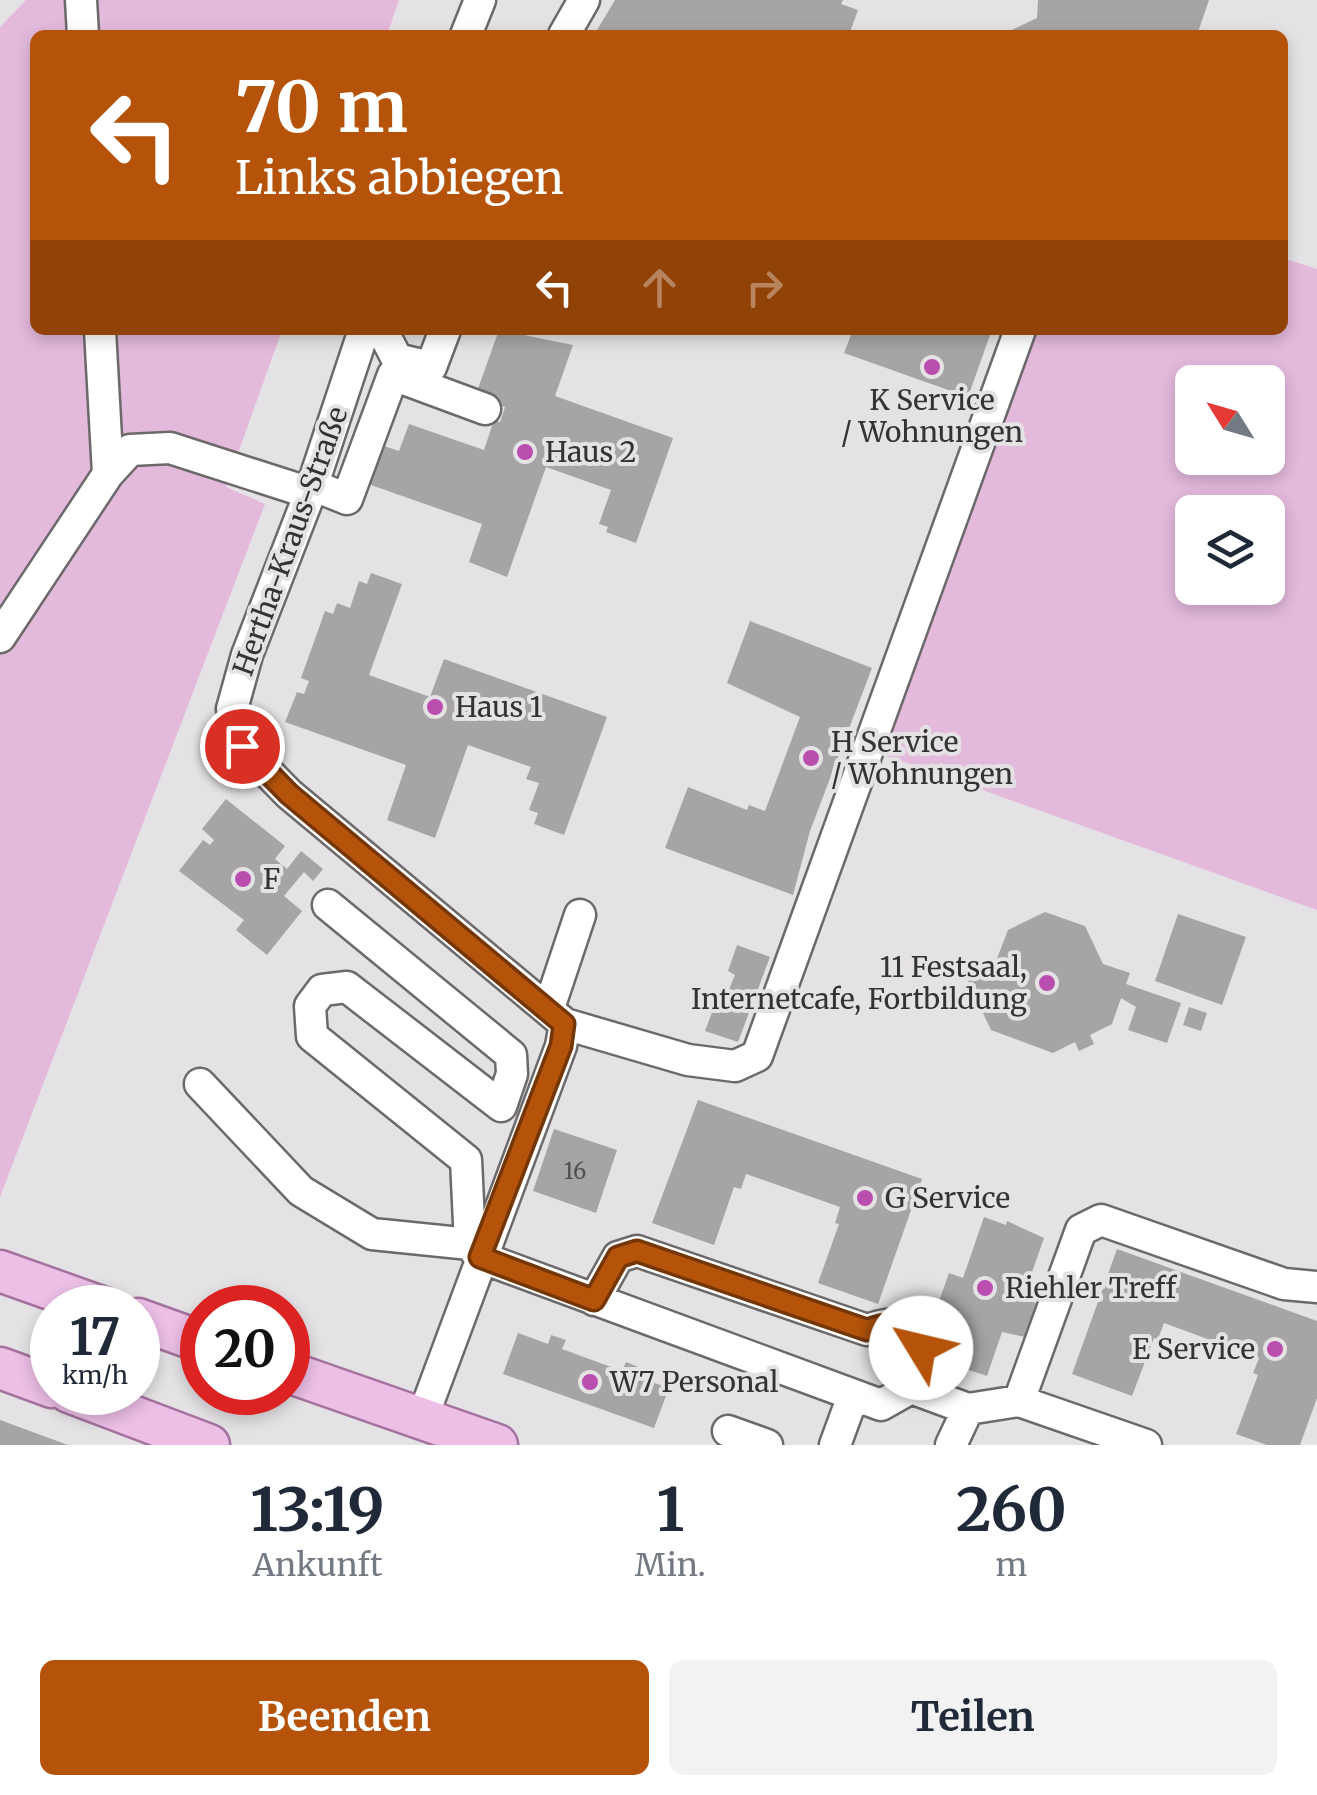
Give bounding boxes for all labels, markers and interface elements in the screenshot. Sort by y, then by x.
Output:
text: 70 m [235,63,408,151]
icon: left [70,70,200,200]
text: Links abbiegen [235,150,564,206]
icon: left [527,260,582,315]
icon: ahead [632,260,687,315]
icon: right [737,260,792,315]
marker: K Service / Wohnungen [921,356,943,378]
north arrow [1175,365,1285,475]
map controls [1175,365,1285,605]
place label: K Service / Wohnungen [841,382,1023,450]
street label: Hertha-Kraus-Straße [225,402,355,680]
place label: Haus 2 [545,434,636,470]
marker: Haus 2 [514,441,536,463]
button: layers [1175,495,1285,605]
place label: Haus 1 [455,689,542,725]
marker: Haus 1 [424,696,446,718]
pin [200,704,285,789]
icon: arrive [215,719,270,774]
place label: H Service / Wohnungen [831,724,1013,792]
marker: H Service / Wohnungen [800,747,822,769]
place label: F [263,861,280,897]
marker: F [232,868,254,890]
place label: 11 Festsaal, Internetcafe, Fortbildung [691,949,1027,1017]
marker: 11 Festsaal, Internetcafe, Fortbildung [1036,972,1058,994]
house number: 16 [564,1157,586,1185]
place label: G Service [885,1180,1010,1216]
marker: G Service [854,1187,876,1209]
place label: Riehler Treff [1005,1270,1178,1306]
marker: Riehler Treff [974,1277,996,1299]
speed limit sign: 20 [180,1285,310,1415]
position arrow [869,1296,973,1400]
text: 17 [70,1306,120,1369]
place label: E Service [1132,1331,1255,1367]
marker: E Service [1264,1338,1286,1360]
text: km/h [62,1359,128,1391]
place label: W7 Personal [609,1364,779,1400]
marker: W7 Personal [579,1371,601,1393]
text: 13:19 [250,1472,385,1547]
text: 1 [656,1472,684,1547]
text: 260 [956,1472,1067,1547]
text: Ankunft [252,1545,382,1585]
text: Min. [635,1545,706,1585]
text: m [995,1545,1027,1585]
button: Beenden [40,1660,649,1775]
button: Teilen [669,1660,1277,1775]

